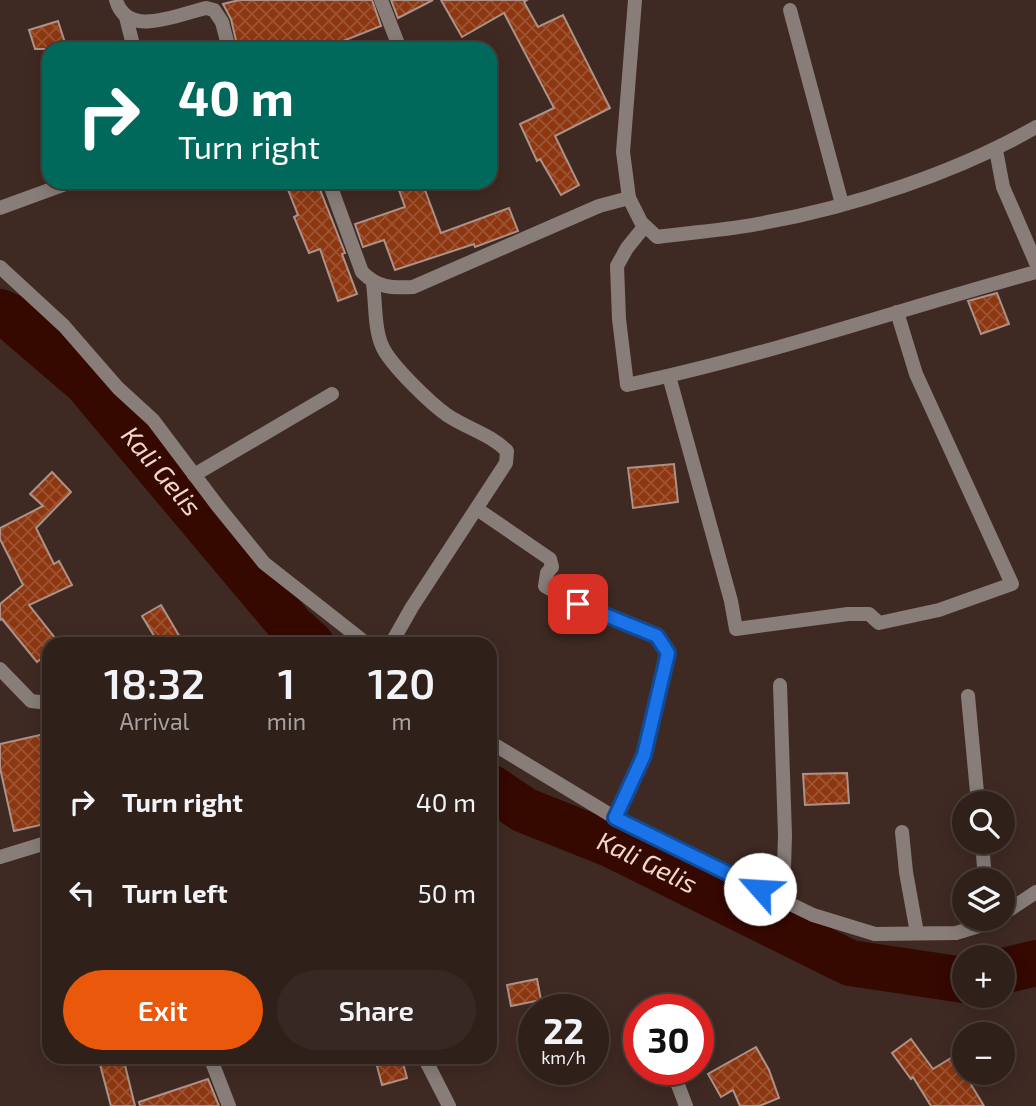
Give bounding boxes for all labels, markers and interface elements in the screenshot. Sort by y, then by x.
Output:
text: 40 m [178,67,294,126]
icon: right [63,70,154,161]
text: Turn right [178,127,320,165]
water label: Kali Gelis [116,419,209,521]
pin [548,574,608,634]
icon: arrive [559,585,597,623]
text: 18:32 [104,657,205,707]
text: 1 [278,657,295,707]
text: 120 [368,657,435,707]
text: Arrival [119,707,189,735]
text: min [267,707,306,735]
text: m [391,707,412,735]
icon: right [63,783,101,821]
text: Turn right [122,786,243,817]
text: 40 m [416,786,476,817]
map controls [952,791,1015,1085]
button: search [952,791,1015,854]
water label: Kali Gelis [594,824,703,899]
position arrow [723,852,797,926]
button: layers [952,868,1015,931]
icon: left [63,874,101,912]
text: Turn left [122,877,228,908]
text: 50 m [418,877,476,908]
button: + [952,945,1015,1008]
button: Exit [63,970,263,1050]
button: Share [277,970,476,1050]
speed limit sign: 30 [623,994,714,1085]
text: 22 [543,1009,584,1051]
button: − [952,1022,1015,1085]
text: km/h [541,1046,586,1068]

